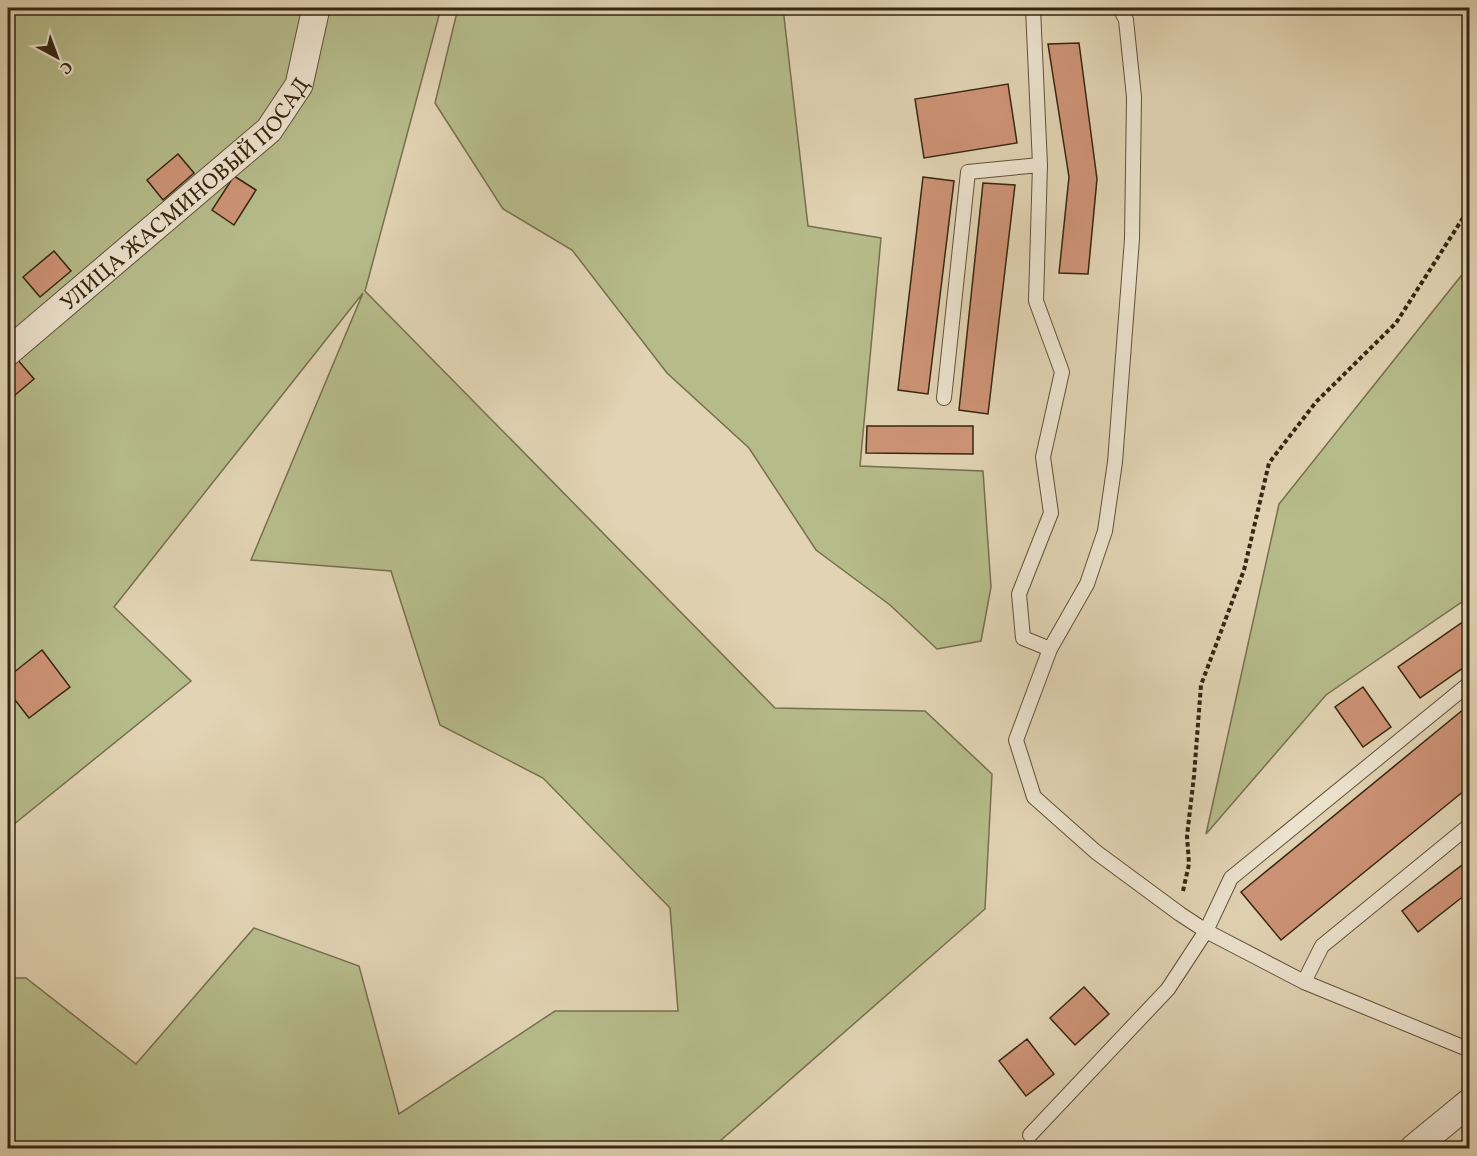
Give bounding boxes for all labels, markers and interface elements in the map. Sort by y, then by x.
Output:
north arrow [27,27,87,87]
street label: УЛИЦА ЖАСМИНОВЫЙ ПОСАД [52,63,306,317]

